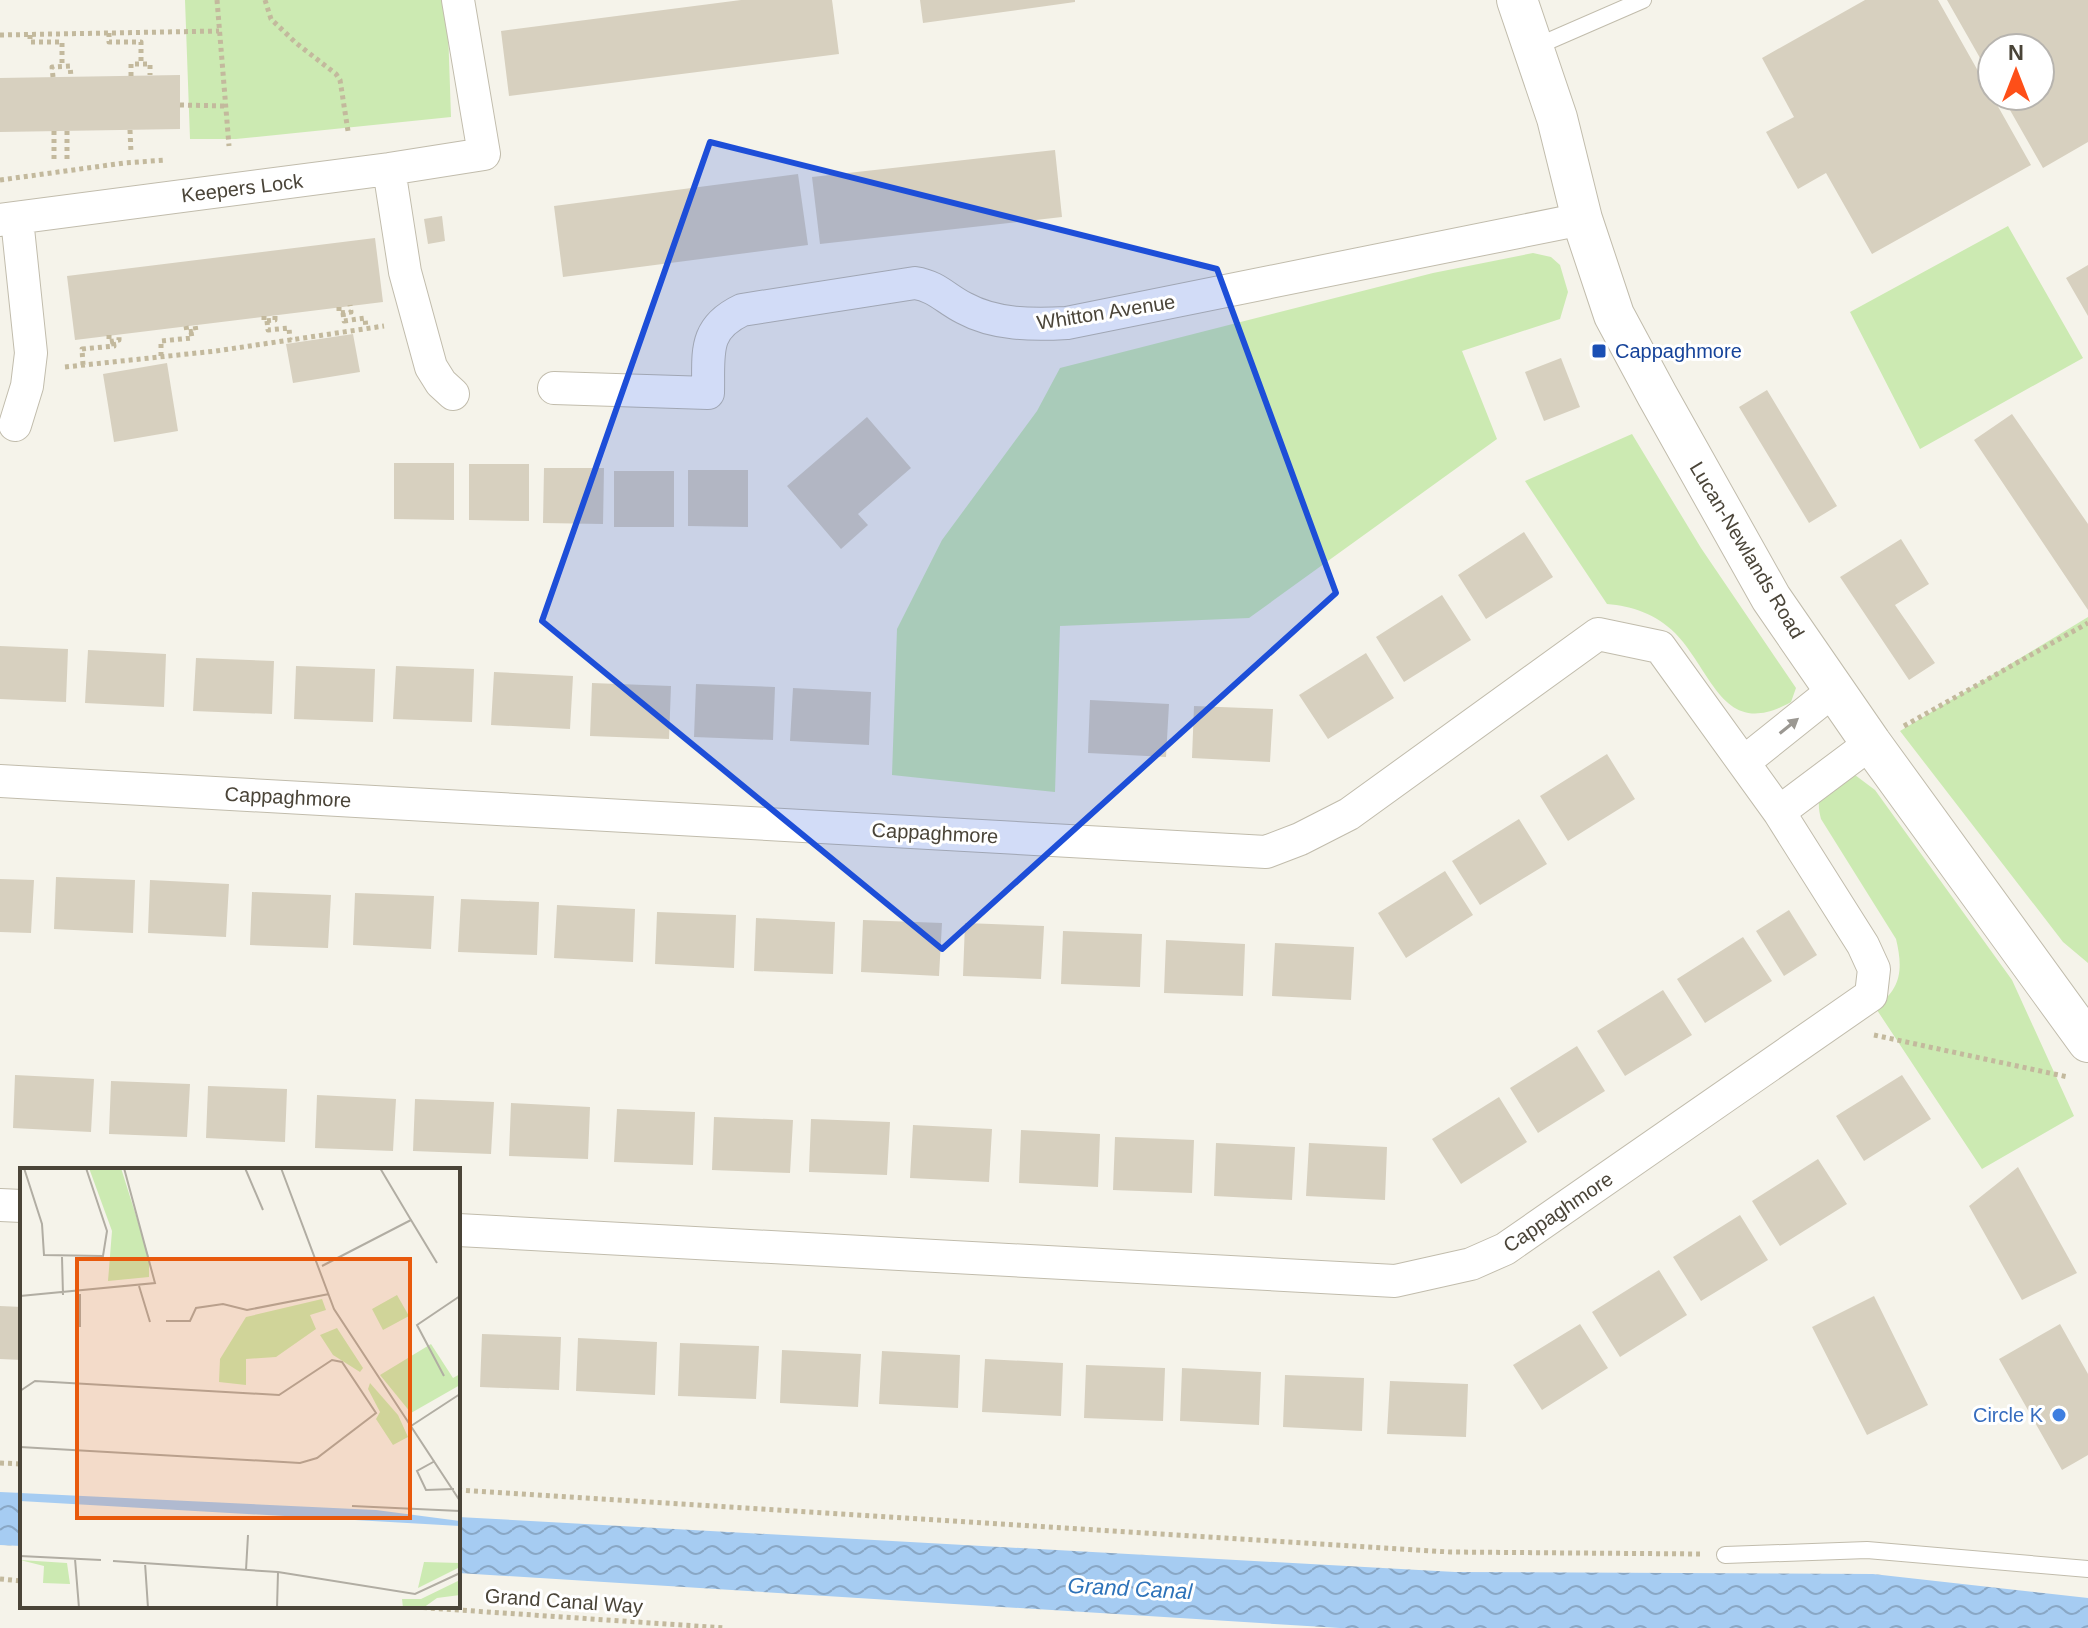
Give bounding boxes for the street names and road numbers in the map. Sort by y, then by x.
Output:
street label: Keepers Lock [180,170,305,206]
street label: Whitton Avenue [1035,290,1177,334]
street label: Lucan-Newlands Road [1685,458,1809,642]
street label: Cappaghmore [224,783,352,811]
street label: Cappaghmore [871,819,999,847]
street label: Cappaghmore [1499,1167,1617,1257]
street label: Grand Canal Way [484,1585,644,1617]

